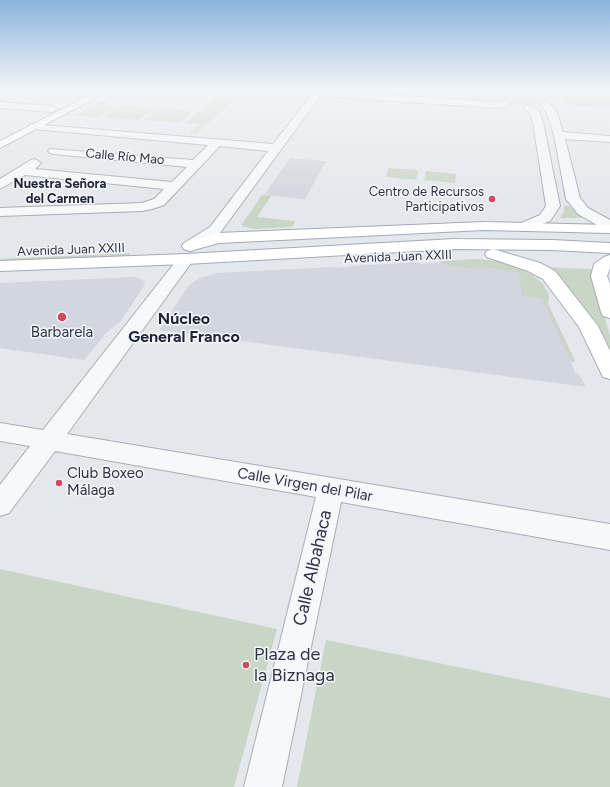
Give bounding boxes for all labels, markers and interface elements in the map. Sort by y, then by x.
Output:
street label: Calle Río Mao [85,146,165,168]
district label: Nuestra Señora del Carmen [14,176,106,207]
place label: Centro de Recursos Participativos [369,184,484,215]
marker: Centro de Recursos Participativos [487,194,497,204]
street label: Avenida Juan XXIII [17,240,125,260]
street label: Avenida Juan XXIII [344,247,452,267]
district label: Núcleo General Franco [128,309,240,347]
marker: Barbarela [56,311,68,323]
place label: Barbarela [31,324,93,342]
street label: Calle Virgen del Pilar [236,464,374,506]
place label: Club Boxeo Málaga [67,465,144,500]
marker: Club Boxeo Málaga [54,478,64,488]
street label: Calle Albahaca [289,508,337,628]
place label: Plaza de la Biznaga [254,644,335,686]
marker: Plaza de la Biznaga [241,660,251,670]

